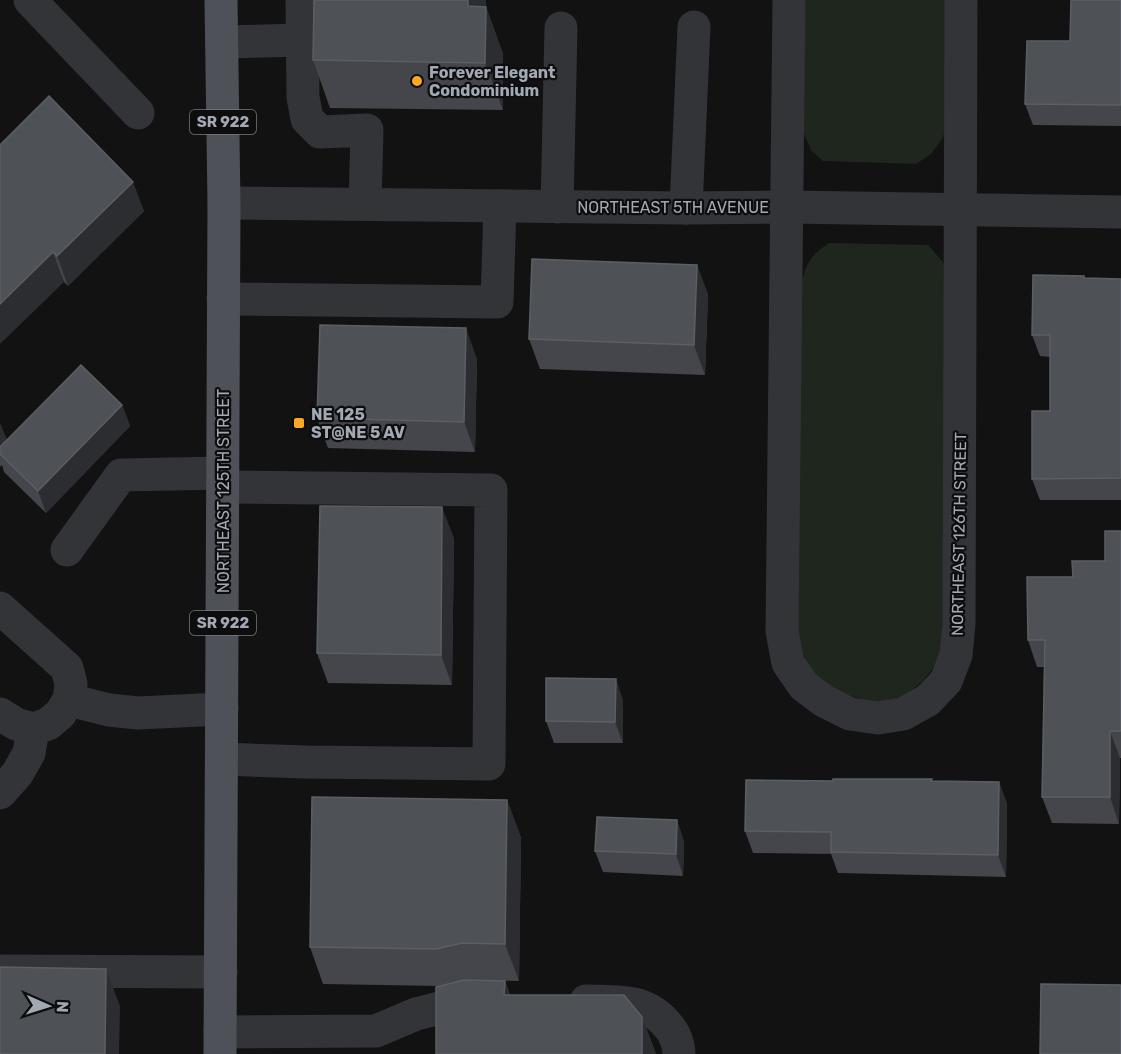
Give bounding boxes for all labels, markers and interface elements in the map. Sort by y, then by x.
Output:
place label: Forever Elegant Condominium [429,63,556,100]
marker: Forever Elegant Condominium [410,74,424,88]
road number: SR 922 [190,110,256,134]
street label: NORTHEAST 5TH AVENUE [577,198,769,217]
street label: NORTHEAST 125TH STREET [214,389,233,593]
place label: NE 125 ST@NE 5 AV [311,405,405,442]
marker: NE 125 ST@NE 5 AV [292,416,306,430]
street label: NORTHEAST 126TH STREET [948,432,970,636]
road number: SR 922 [190,611,256,635]
north arrow [18,976,78,1036]
text: N [53,1001,72,1013]

